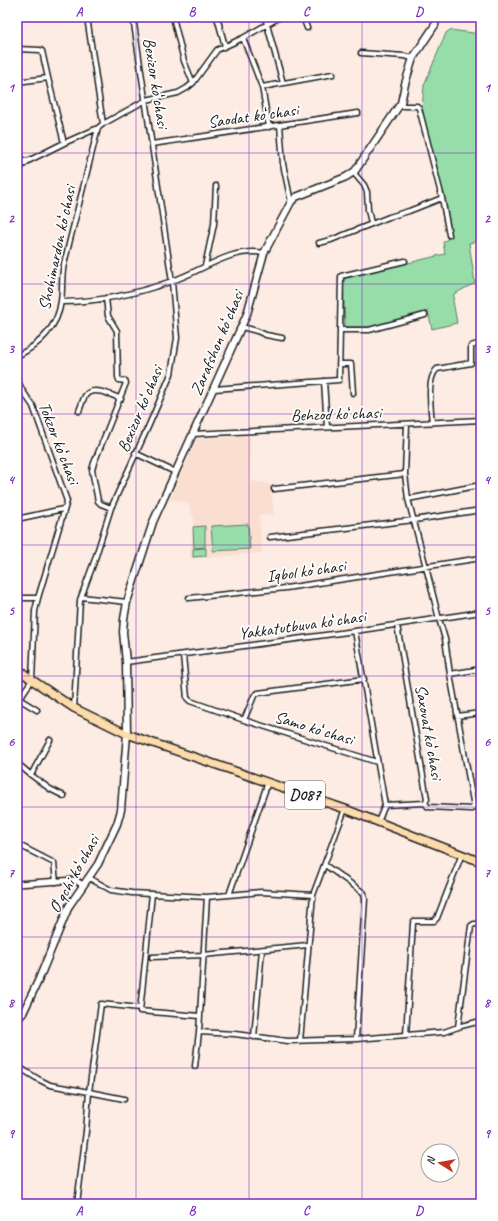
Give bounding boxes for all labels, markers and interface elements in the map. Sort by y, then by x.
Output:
text: A [76,4,84,20]
text: B [189,4,197,20]
text: C [303,4,311,20]
text: D [415,4,424,20]
street label: Bexizor koʻchasi [138,36,174,132]
text: 1 [8,80,16,96]
text: 1 [484,80,492,96]
street label: Saodat koʻchasi [206,99,301,133]
street label: Shohimardon koʻchasi [34,182,81,312]
text: 2 [8,211,15,227]
text: 2 [484,211,491,227]
street label: Zarafshon koʻchasi [186,286,249,398]
text: 3 [8,341,15,357]
text: 3 [484,341,491,357]
street label: Bexizor koʻchasi [113,361,168,455]
street label: Tokzor koʻchasi [34,399,85,489]
street label: Behzod koʻchasi [290,402,383,426]
text: 4 [8,472,16,488]
text: 4 [484,472,492,488]
street label: Iqbol koʻchasi [265,555,349,587]
text: 5 [8,603,15,619]
text: 5 [484,603,491,619]
street label: Yakkatutbuva koʻchasi [237,605,369,644]
street label: Saxovat koʻchasi [410,683,448,783]
street label: Samo koʻchasi [272,706,358,750]
text: 6 [8,734,15,750]
text: 6 [484,734,491,750]
road number: D087 [285,781,325,809]
street label: Oʻqchi koʻchasi [44,830,105,917]
text: 7 [8,865,15,881]
text: 7 [484,865,491,881]
text: 8 [8,995,16,1011]
text: 8 [484,995,492,1011]
text: 9 [8,1126,15,1142]
text: 9 [484,1126,491,1142]
north arrow [420,1143,460,1183]
text: N [423,1154,438,1166]
text: A [76,1203,84,1219]
text: B [189,1203,197,1219]
text: C [303,1203,311,1219]
text: D [415,1203,424,1219]

